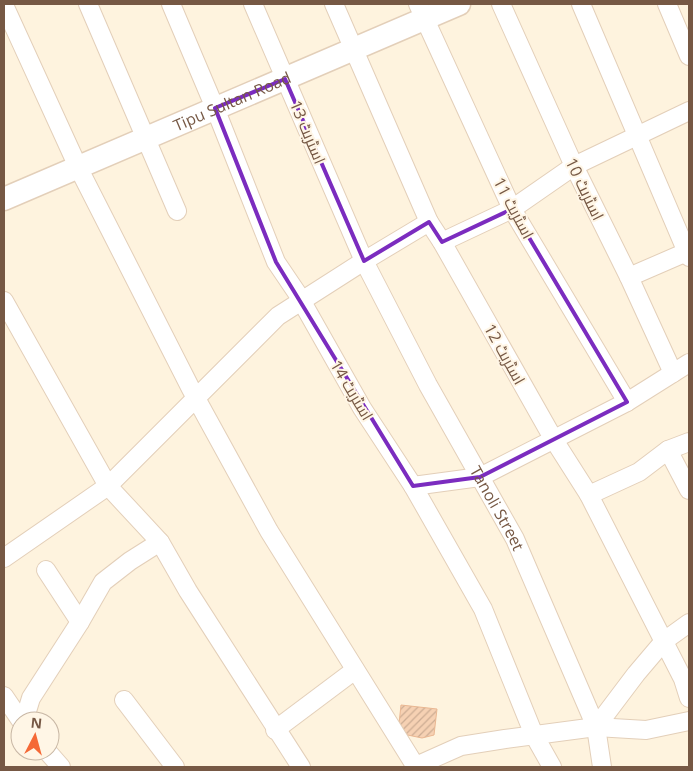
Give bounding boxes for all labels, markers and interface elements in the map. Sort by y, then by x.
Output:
street label: Tipu Sultan Road [170,66,294,136]
street label: اسٹریٹ 13 [285,97,331,167]
street label: اسٹریٹ 10 [560,154,610,224]
street label: اسٹریٹ 11 [489,173,539,243]
street label: اسٹریٹ 12 [479,319,531,389]
street label: اسٹریٹ 14 [325,356,379,424]
street label: Tanoli Street [465,462,530,554]
north arrow [10,711,60,761]
text: N [30,713,43,733]

